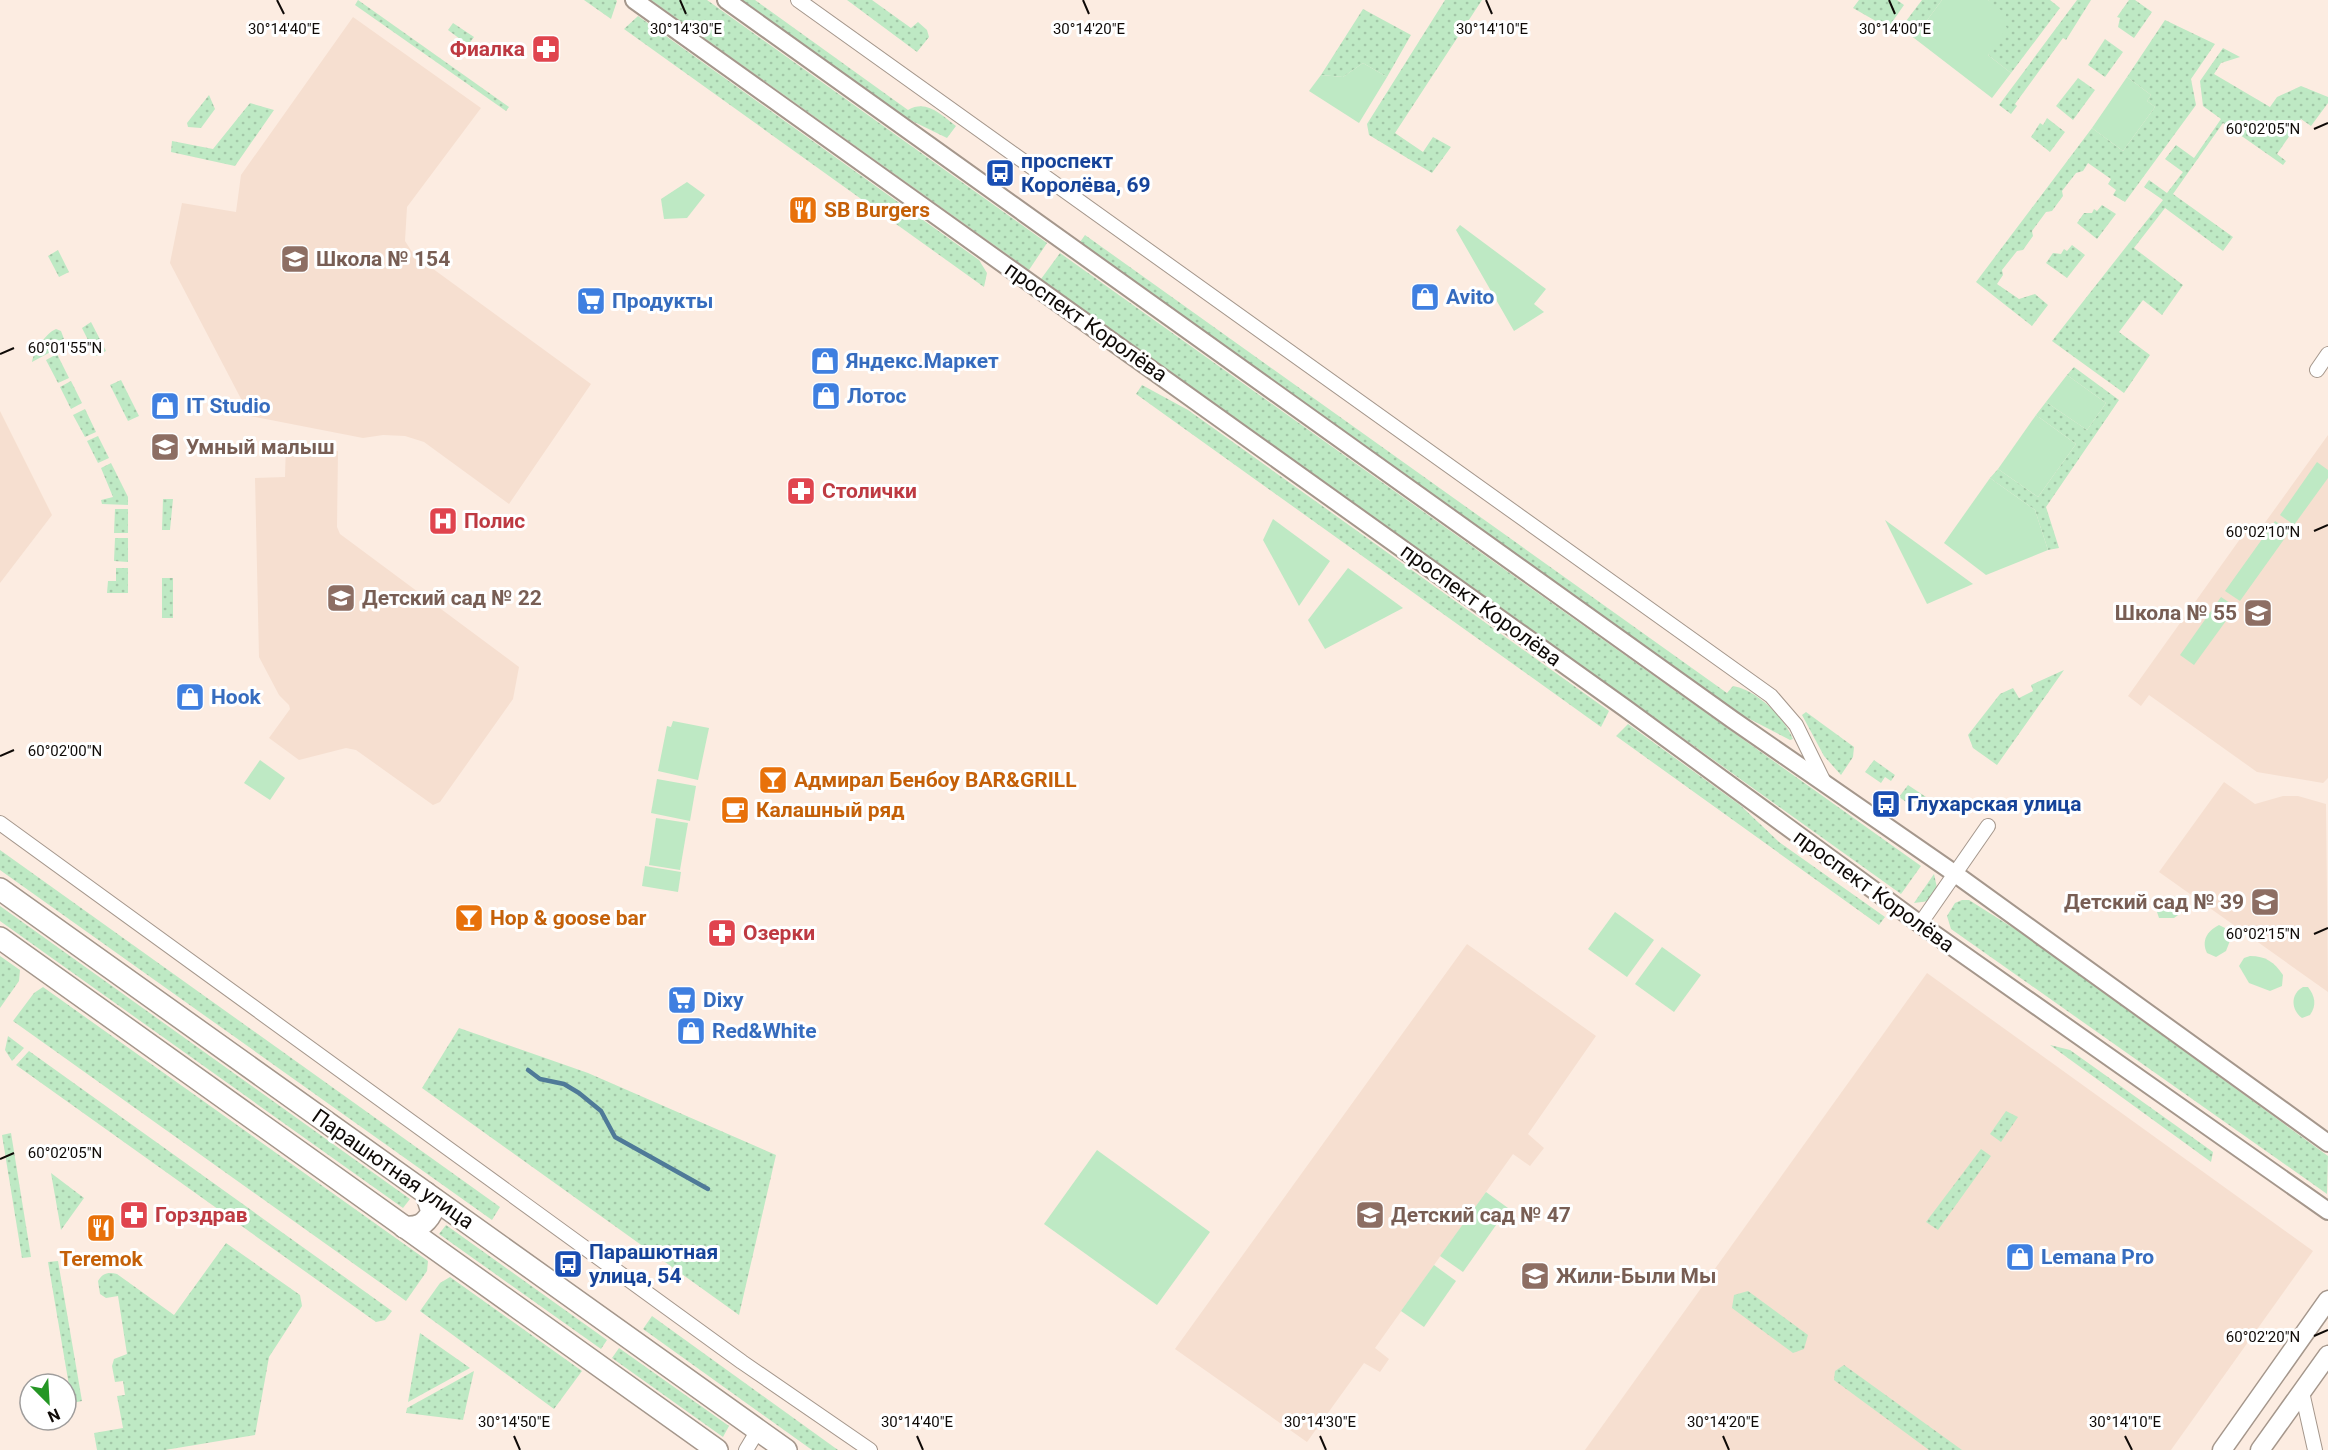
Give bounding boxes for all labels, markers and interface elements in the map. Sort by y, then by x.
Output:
text: 30°14'40"E [248,20,321,38]
text: 30°14'30"E [650,20,723,38]
text: 30°14'20"E [1053,20,1126,38]
text: 30°14'10"E [1456,20,1529,38]
text: 30°14'00"E [1859,20,1932,38]
pharmacy icon: Фиалка [530,33,562,65]
place label: Фиалка [450,37,525,61]
text: 60°02'05"N [2226,120,2300,138]
place label: проспект Королёва, 69 [1021,149,1151,197]
bus stop icon: проспект Королёва, 69 [984,157,1016,189]
restaurant icon: SB Burgers [787,194,819,226]
place label: SB Burgers [824,198,930,222]
school or university icon: Школа № 154 [279,243,311,275]
place label: Школа № 154 [316,247,450,271]
street label: проспект Королёва [1000,257,1172,387]
shop icon: Avito [1409,281,1441,313]
supermarket icon: Продукты [575,285,607,317]
place label: Avito [1446,285,1495,309]
place label: Продукты [612,289,714,313]
text: 60°01'55"N [28,339,102,357]
shop icon: Яндекс.Маркет [809,345,841,377]
place label: Яндекс.Маркет [845,349,999,373]
shop icon: Лотос [810,380,842,412]
place label: Лотос [847,384,907,408]
shop icon: IT Studio [149,390,181,422]
place label: IT Studio [186,394,271,418]
school or university icon: Умный малыш [149,431,181,463]
place label: Умный малыш [186,435,335,459]
pharmacy icon: Столички [785,475,817,507]
place label: Столички [822,479,917,503]
hospital icon: Полис [427,505,459,537]
place label: Полис [464,509,525,533]
text: 60°02'10"N [2226,523,2300,541]
street label: проспект Королёва [1396,539,1566,671]
school or university icon: Детский сад № 22 [325,582,357,614]
place label: Детский сад № 22 [362,586,542,610]
school or university icon: Школа № 55 [2242,597,2274,629]
place label: Школа № 55 [2115,601,2237,625]
shop icon: Hook [174,681,206,713]
place label: Hook [211,685,262,709]
text: 60°02'00"N [28,742,102,760]
bar icon: Адмирал Бенбоу BAR&GRILL [757,764,789,796]
place label: Адмирал Бенбоу BAR&GRILL [794,768,1077,792]
bus stop icon: Глухарская улица [1870,788,1902,820]
place label: Глухарская улица [1907,792,2081,816]
cafe icon: Калашный ряд [719,794,751,826]
place label: Калашный ряд [756,798,905,822]
street label: проспект Королёва [1789,825,1959,957]
school or university icon: Детский сад № 39 [2249,886,2281,918]
place label: Детский сад № 39 [2064,890,2244,914]
bar icon: Hop & goose bar [453,902,485,934]
place label: Hop & goose bar [490,906,647,930]
pharmacy icon: Озерки [706,917,738,949]
place label: Озерки [743,921,815,945]
text: 60°02'15"N [2226,925,2300,943]
supermarket icon: Dixy [666,984,698,1016]
place label: Dixy [703,988,744,1012]
shop icon: Red&White [675,1015,707,1047]
place label: Red&White [712,1019,817,1043]
street label: Парашютная улица [308,1104,478,1234]
text: 60°02'05"N [28,1144,102,1162]
pharmacy icon: Горздрав [118,1199,150,1231]
school or university icon: Детский сад № 47 [1354,1199,1386,1231]
place label: Горздрав [155,1203,248,1227]
place label: Детский сад № 47 [1391,1203,1571,1227]
restaurant icon: Teremok [85,1212,117,1244]
place label: Парашютная улица, 54 [589,1240,718,1288]
shop icon: Lemana Pro [2004,1241,2036,1273]
place label: Lemana Pro [2041,1245,2154,1269]
place label: Teremok [59,1247,144,1271]
bus stop icon: Парашютная улица, 54 [552,1248,584,1280]
school or university icon: Жили-Были Мы [1519,1260,1551,1292]
place label: Жили-Были Мы [1556,1264,1716,1288]
text: 60°02'20"N [2226,1328,2300,1346]
north arrow [18,1372,78,1432]
text: N [45,1404,63,1426]
text: 30°14'50"E [478,1413,551,1431]
text: 30°14'40"E [881,1413,954,1431]
text: 30°14'30"E [1284,1413,1357,1431]
text: 30°14'20"E [1687,1413,1760,1431]
text: 30°14'10"E [2089,1413,2162,1431]

